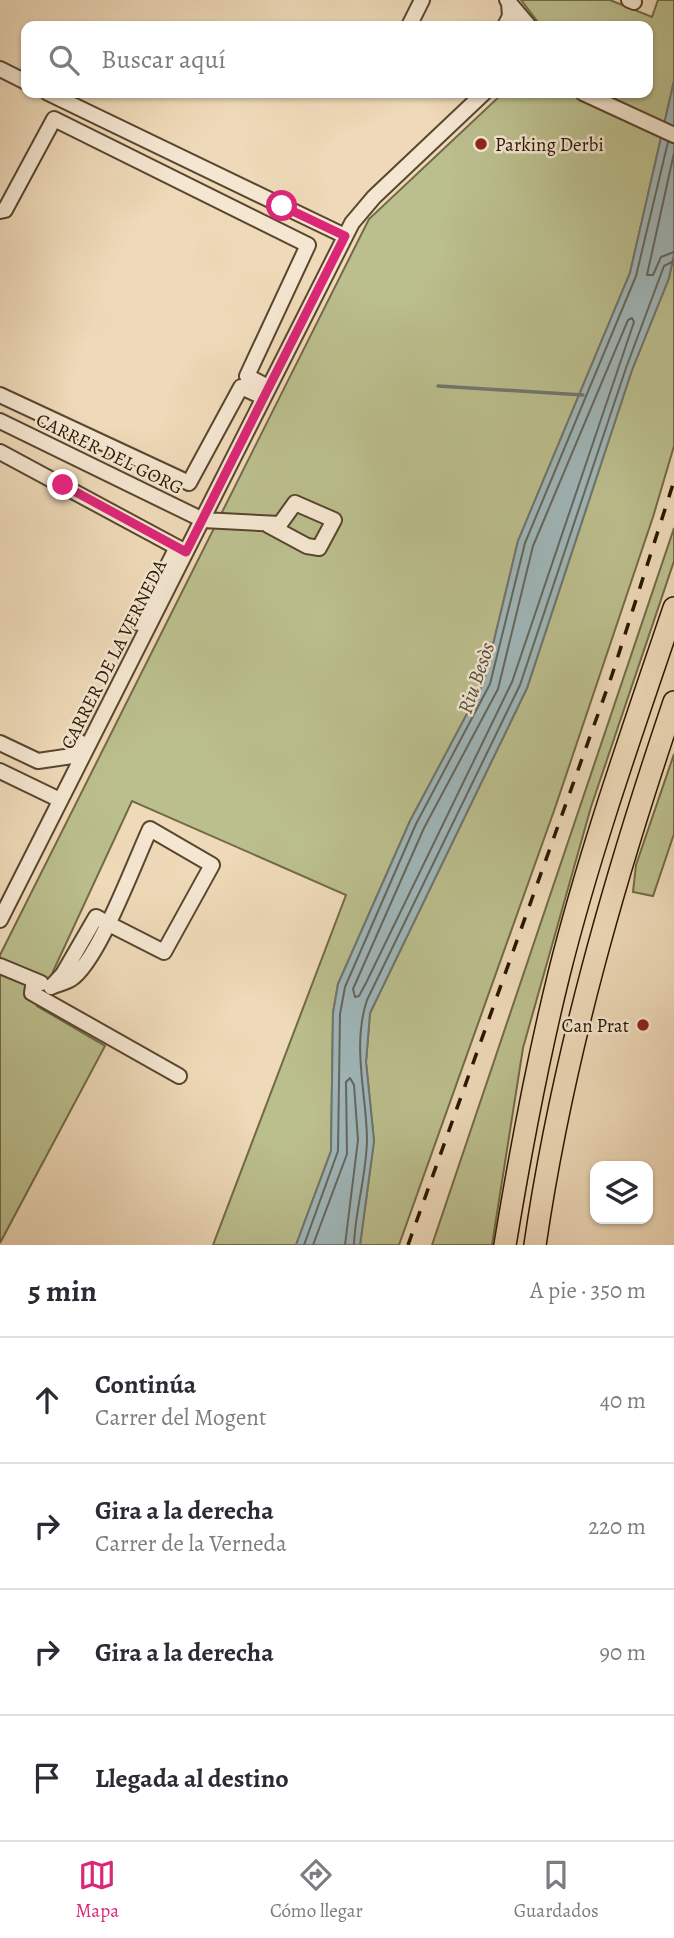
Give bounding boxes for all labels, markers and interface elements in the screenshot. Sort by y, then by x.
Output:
search box [21,21,653,98]
icon: search [45,41,83,79]
text: Buscar aquí [101,42,226,77]
place label: Parking Derbi [495,132,604,158]
marker: Parking Derbi [473,136,489,152]
route start [266,190,297,221]
street label: CARRER DEL GORG [32,407,187,501]
route end [47,469,78,500]
street label: CARRER DE LA VERNEDA [55,554,173,754]
water label: Riu Besòs [451,639,501,717]
place label: Can Prat [562,1013,629,1039]
marker: Can Prat [635,1017,651,1033]
map controls [590,1161,653,1224]
button: layers [590,1161,653,1224]
text: 5 min [28,1271,97,1311]
text: A pie · 350 m [530,1275,646,1306]
text: Continúa [95,1367,196,1402]
icon: ahead [28,1381,66,1419]
text: 40 m [600,1385,646,1416]
text: Carrer del Mogent [95,1402,267,1433]
text: Gira a la derecha [95,1493,274,1528]
icon: right [28,1507,66,1545]
text: 220 m [588,1511,646,1542]
text: Carrer de la Verneda [95,1528,287,1559]
icon: right [28,1633,66,1671]
text: Gira a la derecha [95,1635,274,1670]
text: 90 m [600,1637,646,1668]
icon: arrive [28,1759,66,1797]
text: Llegada al destino [95,1761,289,1796]
tab: Mapa [75,1856,119,1924]
tab: Cómo llegar [270,1856,363,1924]
tab: Guardados [514,1856,599,1924]

